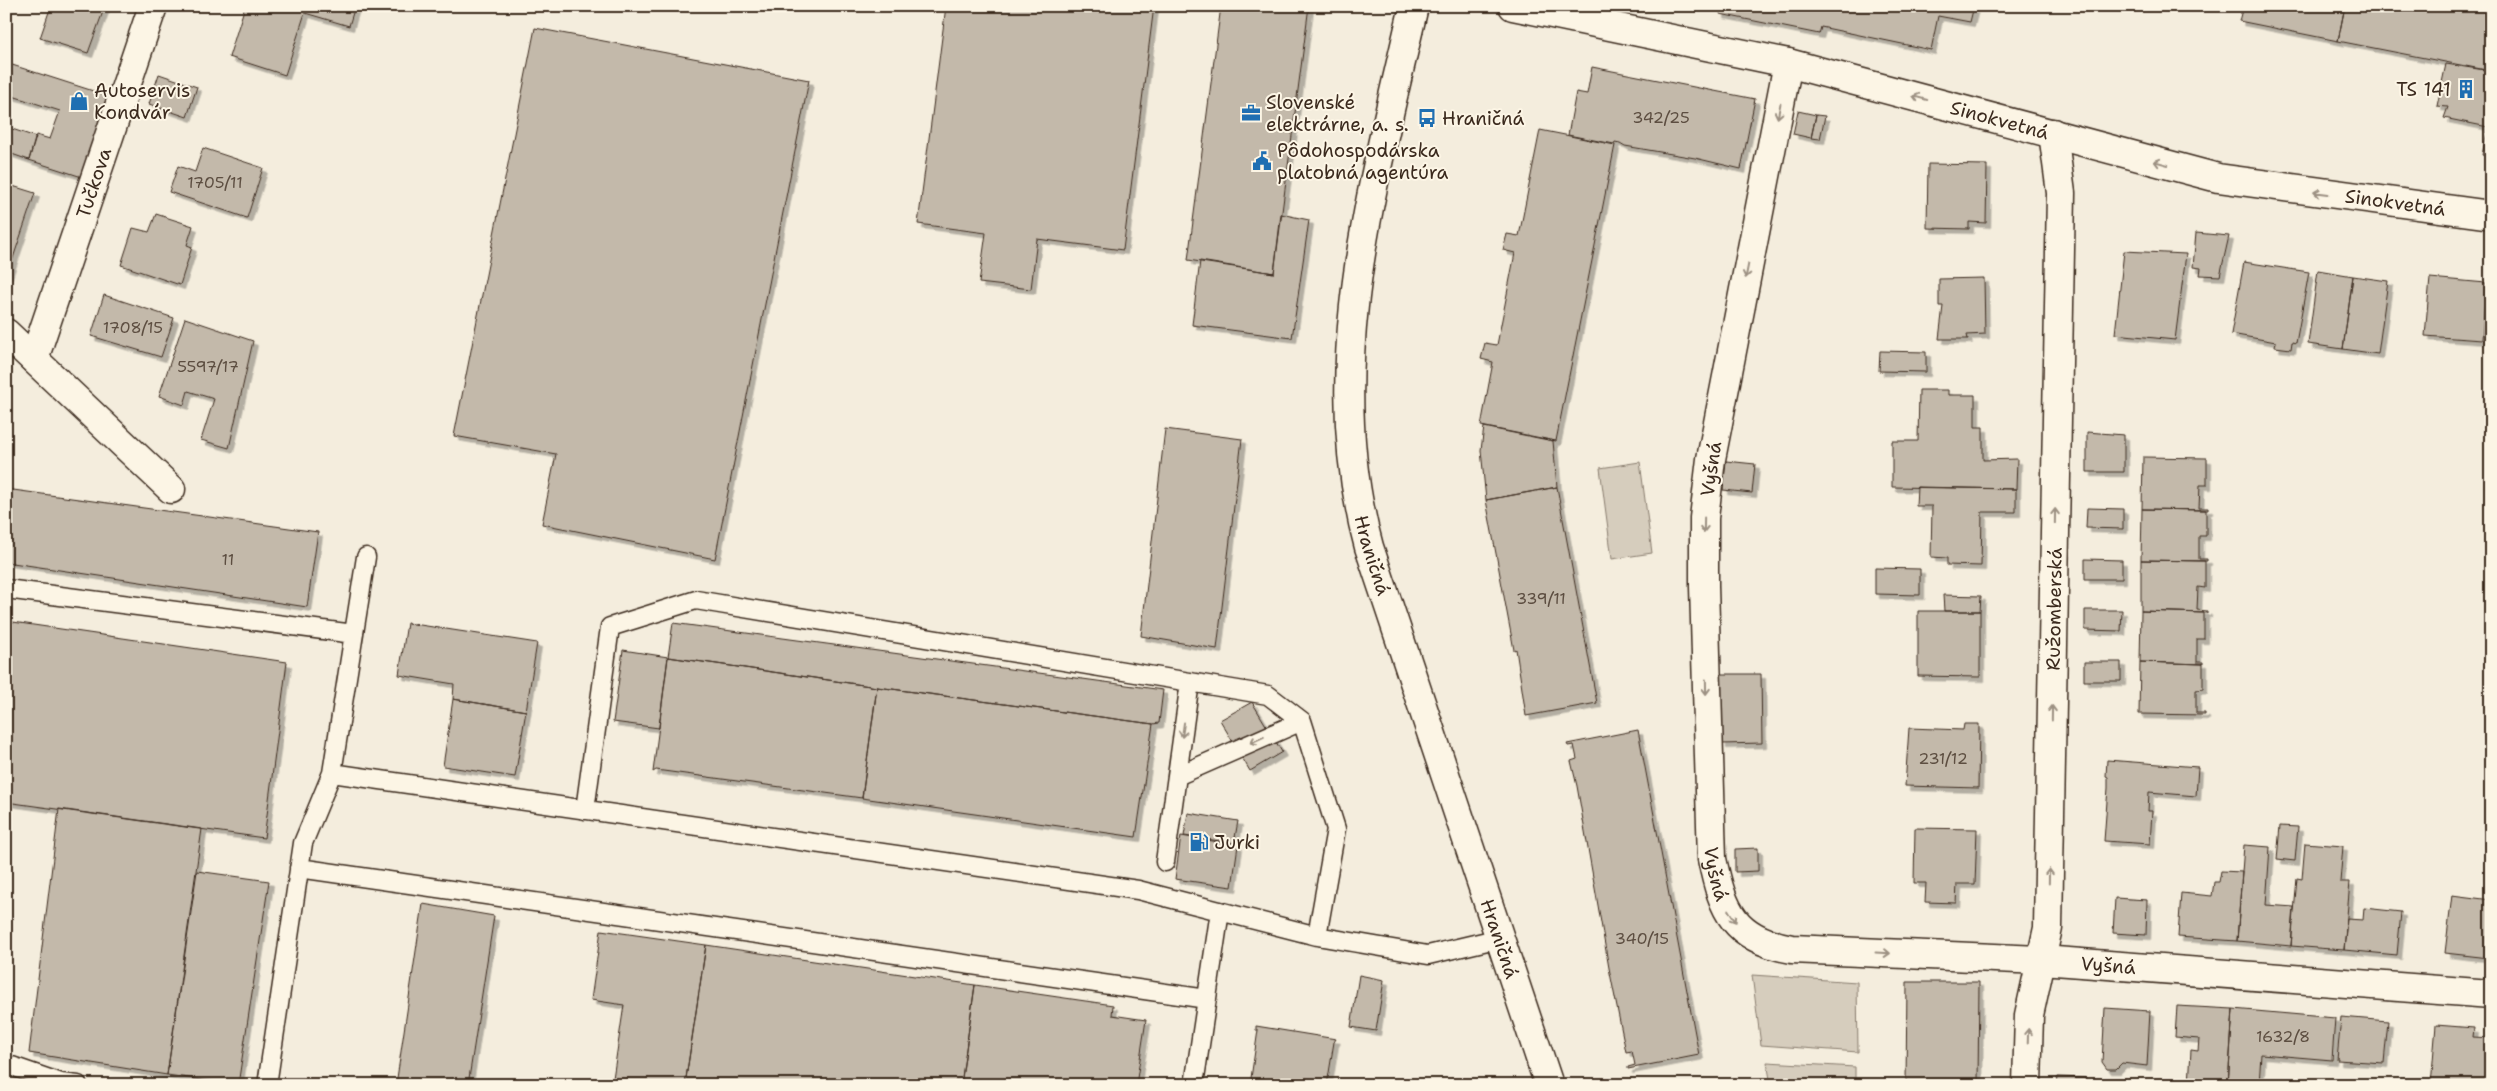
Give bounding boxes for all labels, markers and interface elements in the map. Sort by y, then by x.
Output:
place label: TS 141 [2396,77,2451,102]
place label: Autoservis Kondvár [94,78,191,125]
building icon: TS 141 [2455,78,2477,100]
shop icon: Autoservis Kondvár [68,90,90,112]
place label: Slovenské elektrárne, a. s. [1266,90,1409,137]
one-way arrow [1912,93,1928,102]
street label: Sinokvetná [1948,94,2052,145]
office icon: Slovenské elektrárne, a. s. [1240,102,1262,124]
one-way arrow [1773,103,1783,119]
place label: Hraničná [1442,106,1525,131]
bus stop icon: Hraničná [1416,107,1438,129]
house number: 342/25 [1632,107,1690,128]
place label: Pôdohospodárska platobná agentúra [1277,138,1449,185]
street label: Tučkova [70,144,117,221]
public building icon: Pôdohospodárska platobná agentúra [1251,150,1273,172]
one-way arrow [2154,158,2170,168]
house number: 1705/11 [187,172,243,193]
street label: Sinokvetná [2344,183,2447,221]
one-way arrow [2313,188,2329,198]
one-way arrow [1742,262,1752,278]
house number: 1708/15 [103,317,163,338]
house number: 5597/17 [177,356,239,377]
street label: Vyšná [1695,440,1727,498]
one-way arrow [2051,508,2060,524]
street label: Hraničná [1349,513,1397,599]
one-way arrow [1700,517,1709,533]
street label: Ružomberská [2040,547,2067,671]
house number: 11 [222,549,234,570]
house number: 339/11 [1516,588,1566,609]
one-way arrow [1702,679,1711,695]
one-way arrow [2047,705,2057,722]
one-way arrow [1178,722,1188,738]
one-way arrow [1250,736,1265,746]
house number: 231/12 [1918,748,1968,769]
place label: Jurki [1214,830,1260,855]
fuel station icon: Jurki [1188,831,1210,853]
street label: Vyšná [1699,846,1735,904]
one-way arrow [2044,868,2054,884]
street label: Hraničná [1475,896,1525,982]
one-way arrow [1727,908,1737,922]
house number: 340/15 [1615,928,1669,949]
one-way arrow [1875,948,1891,957]
street label: Vyšná [2080,950,2137,980]
house number: 1632/8 [2256,1026,2310,1047]
one-way arrow [2024,1028,2033,1044]

